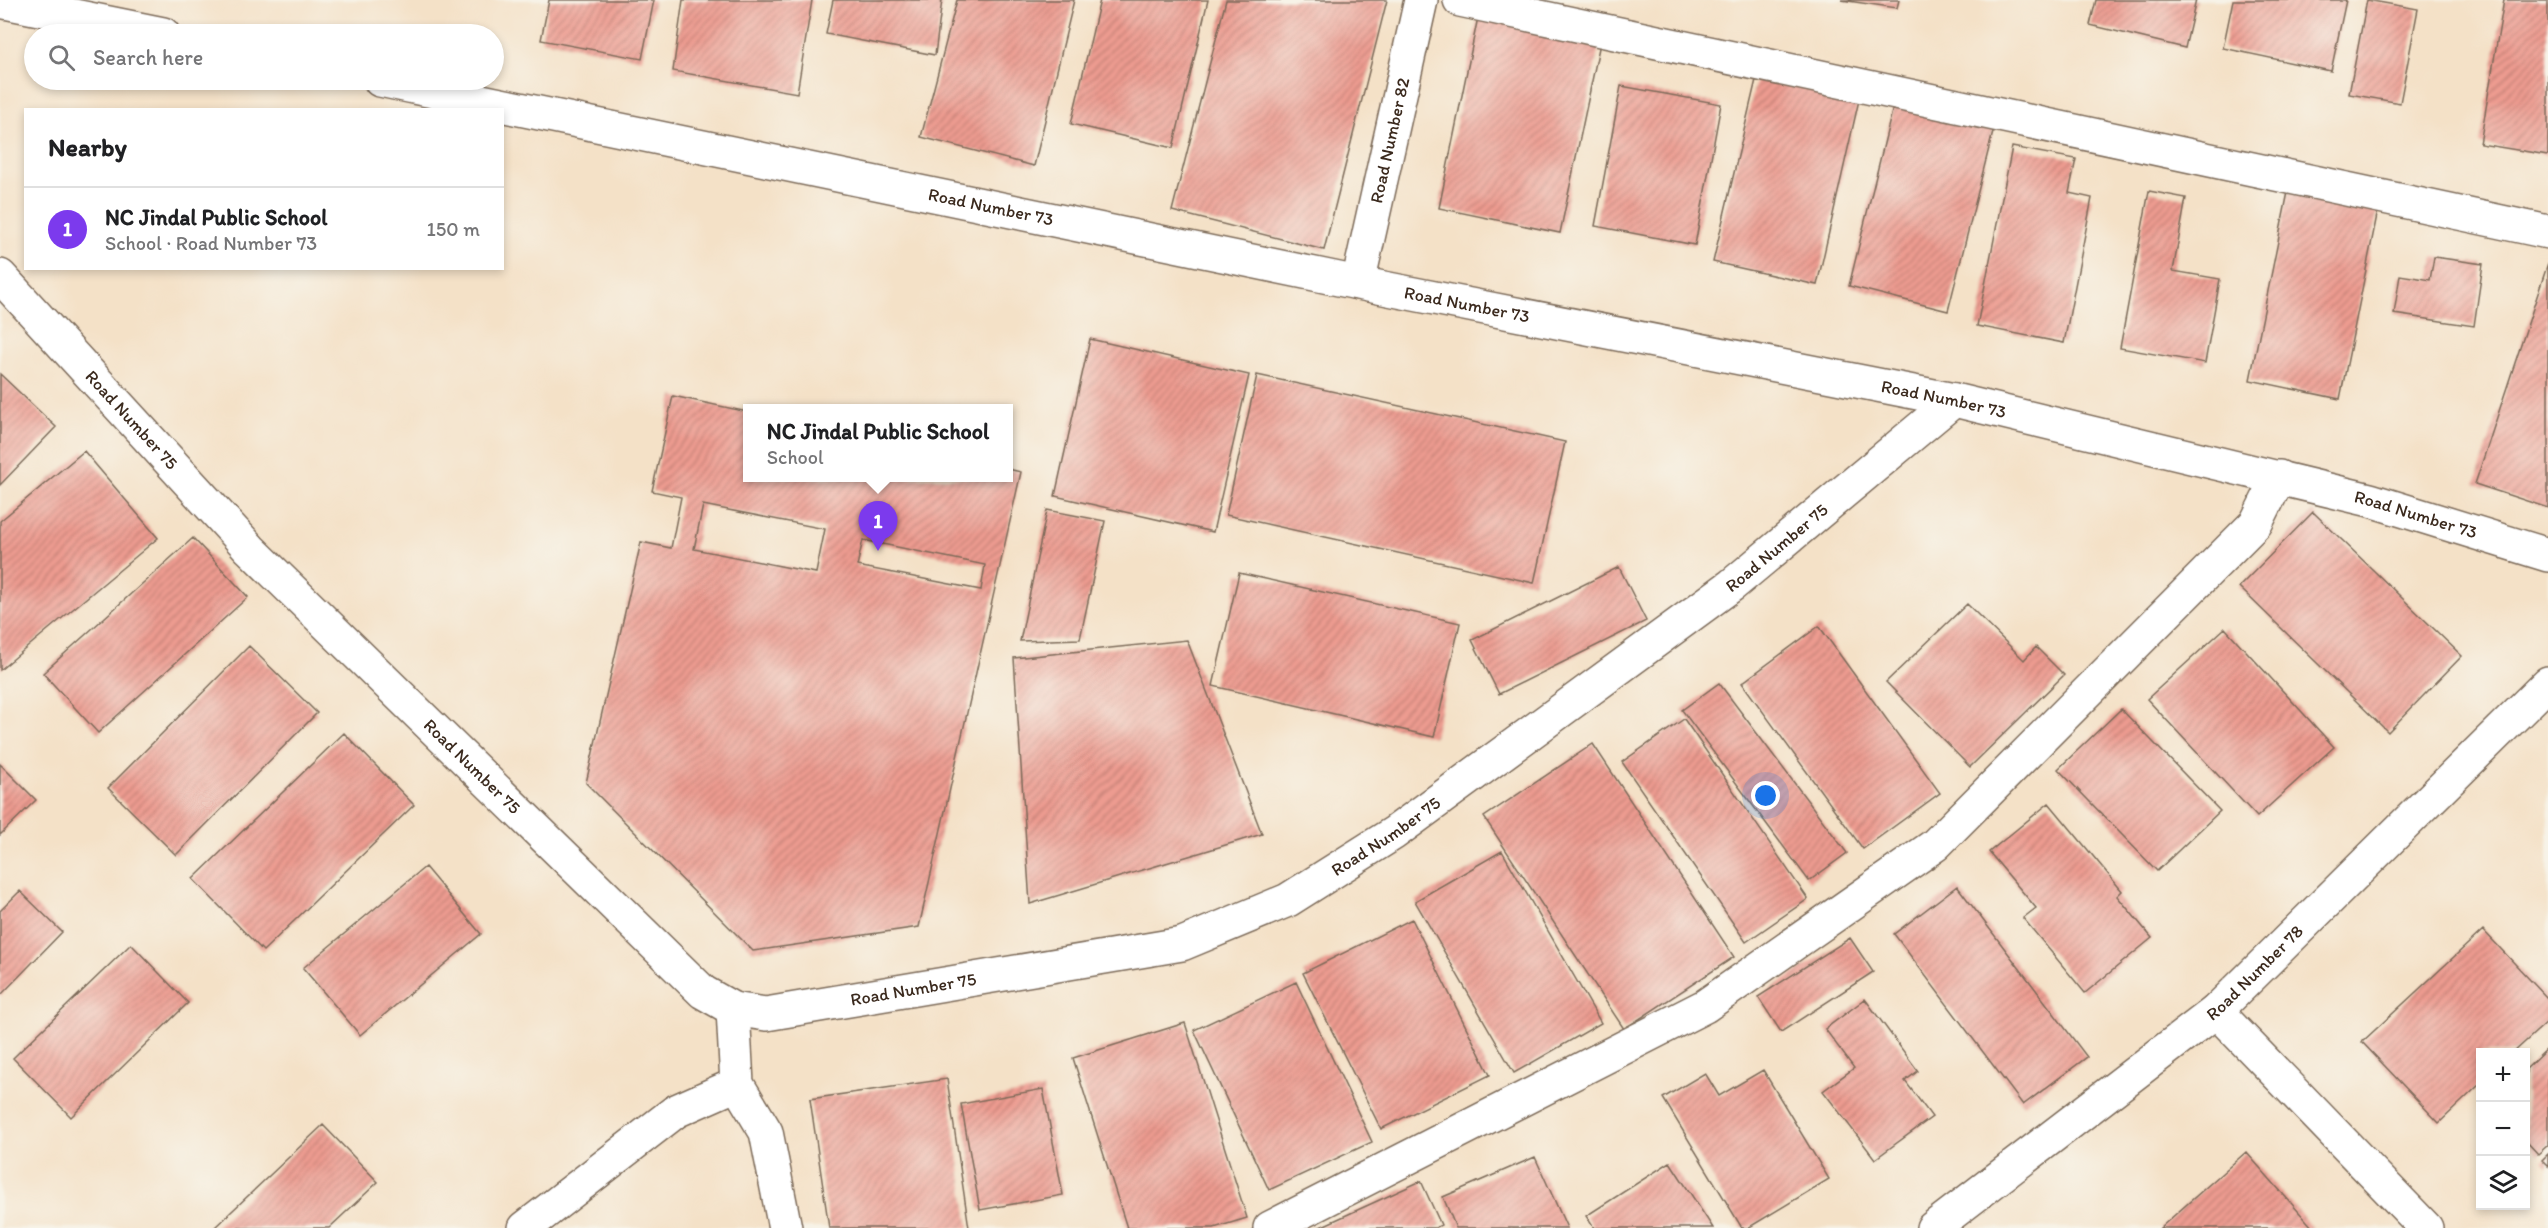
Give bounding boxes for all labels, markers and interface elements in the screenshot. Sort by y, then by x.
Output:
search box [24,24,504,90]
icon: search [45,41,78,74]
text: Search here [93,44,203,71]
street label: Road Number 82 [1365,75,1414,205]
text: Nearby [48,131,127,163]
street label: Road Number 73 [926,183,1056,231]
text: NC Jindal Public School [105,204,327,231]
text: 1 [63,217,72,241]
text: 150 m [427,217,480,241]
text: School · Road Number 73 [105,231,317,255]
street label: Road Number 73 [1402,281,1532,328]
street label: Road Number 75 [81,365,183,474]
street label: Road Number 73 [1879,375,2009,423]
popup [743,404,1013,482]
text: NC Jindal Public School [767,418,989,445]
text: School [767,445,824,469]
street label: Road Number 73 [2352,486,2480,544]
street label: Road Number 75 [1721,499,1833,597]
pin: 1 [858,502,898,551]
street label: Road Number 75 [419,714,525,819]
your location [1751,781,1780,810]
street label: Road Number 75 [1327,792,1445,881]
street label: Road Number 78 [2202,920,2308,1025]
street label: Road Number 75 [849,968,978,1011]
map controls [2476,1048,2530,1210]
button: + [2476,1048,2530,1102]
button: − [2476,1102,2530,1156]
button: layers [2476,1156,2530,1210]

